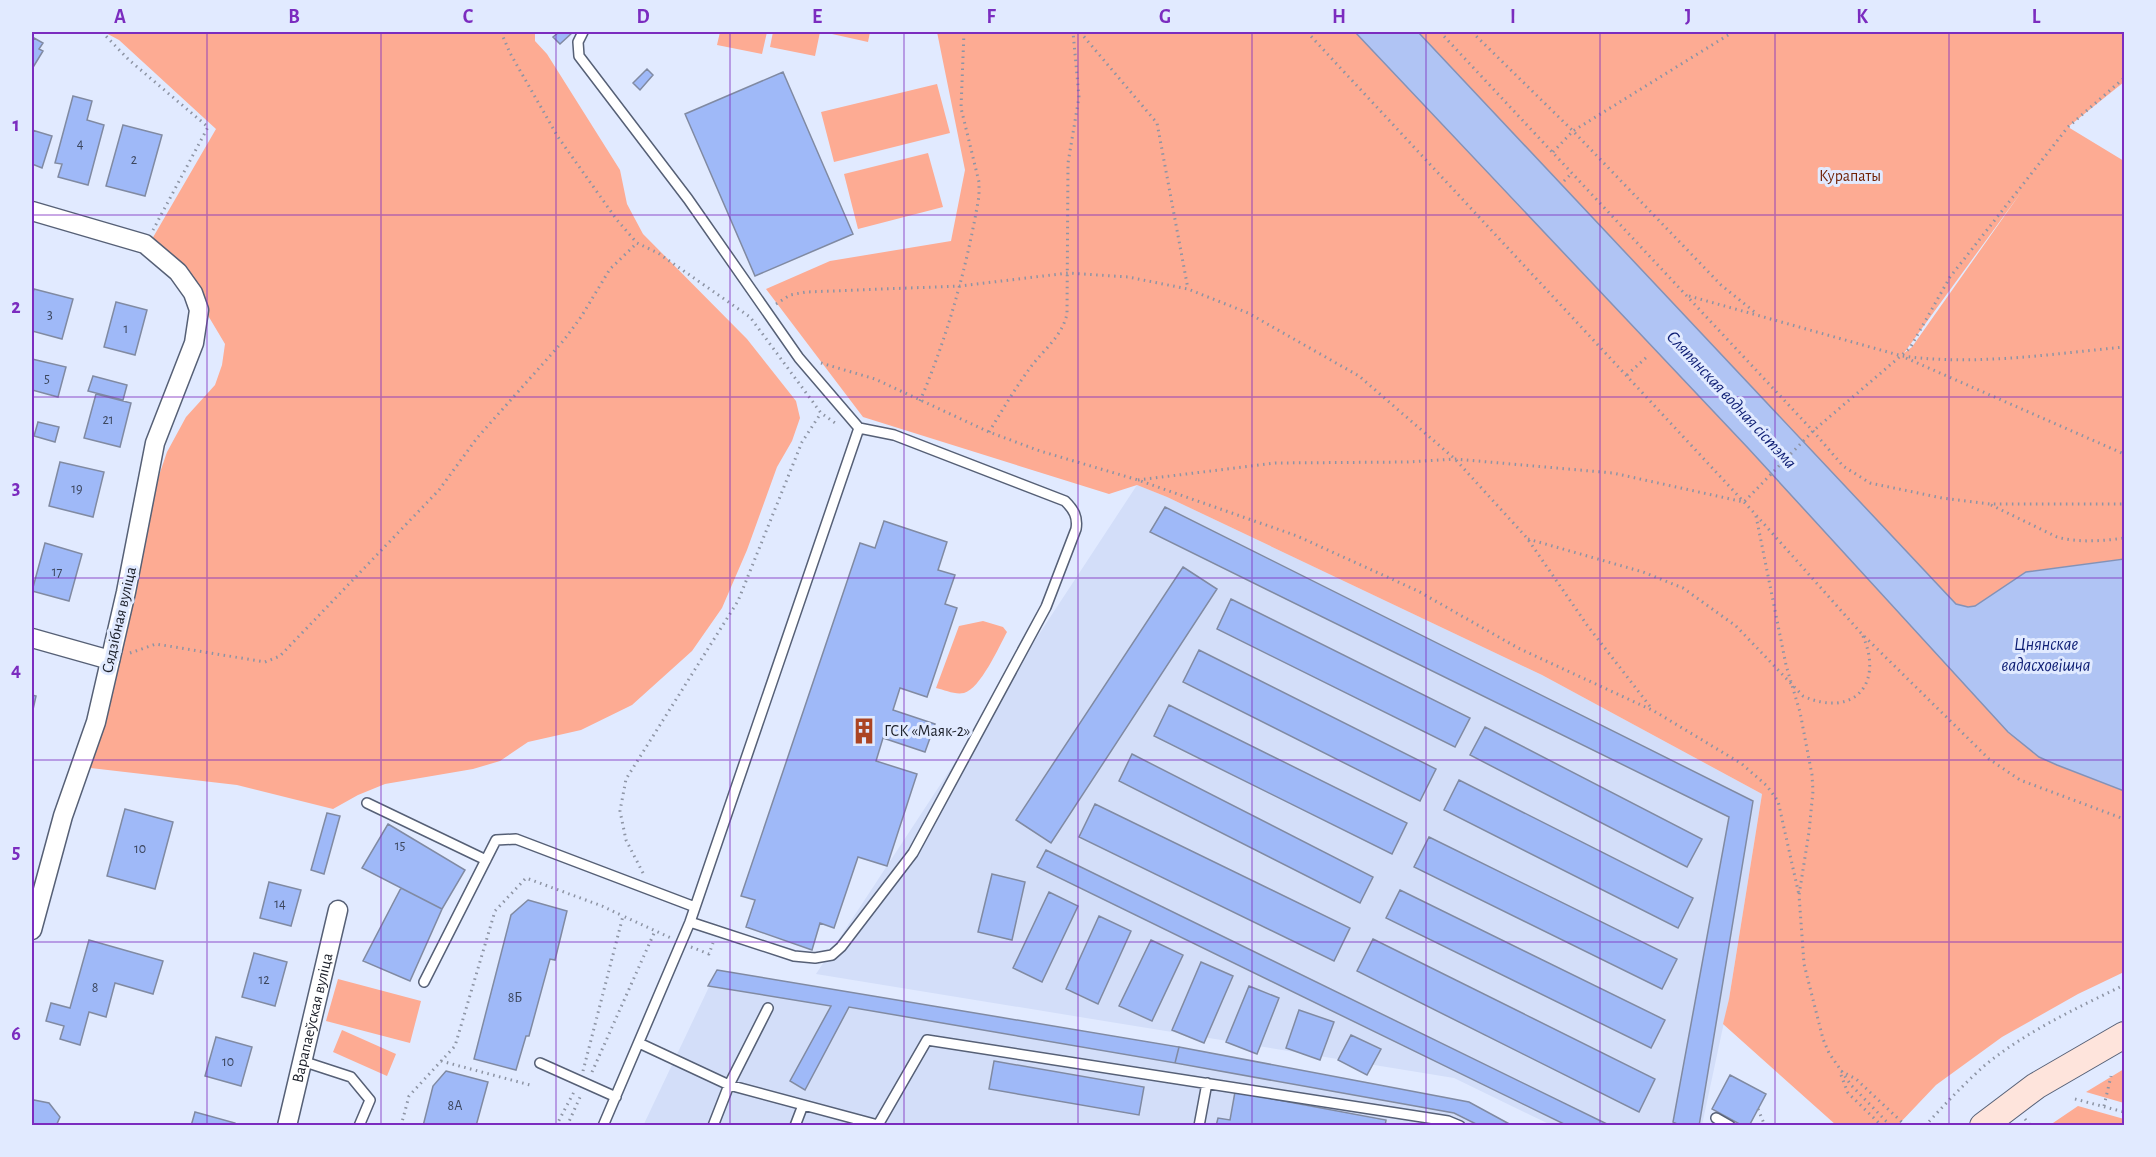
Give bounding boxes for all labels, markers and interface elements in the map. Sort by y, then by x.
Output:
text: A [114,7,126,27]
text: B [288,7,300,27]
text: C [463,7,474,27]
text: D [636,7,650,27]
text: E [812,7,822,27]
text: F [986,7,996,27]
text: G [1159,7,1171,27]
text: H [1332,7,1346,27]
text: I [1510,7,1516,27]
text: J [1685,7,1691,27]
text: K [1856,7,1868,27]
text: L [2032,7,2041,27]
text: 1 [12,115,20,135]
house number: 4 [77,137,84,151]
house number: 2 [131,153,137,167]
park label: Курапаты [1819,168,1881,185]
text: 2 [11,297,21,317]
house number: 3 [47,308,53,322]
house number: 1 [124,322,128,336]
water label: Сляпянская водная сістэма [1663,328,1799,472]
house number: 5 [44,372,50,386]
house number: 21 [102,413,114,427]
text: 3 [12,478,20,498]
house number: 19 [71,482,83,496]
house number: 17 [52,565,62,579]
street label: Сядзібная вуліца [99,565,140,675]
water label: Цнянскае вадасховішча [2002,636,2090,675]
text: 4 [11,660,21,680]
building icon: ГСК «Маяк-2» [849,716,879,746]
place label: ГСК «Маяк-2» [884,723,970,739]
house number: 15 [395,839,405,853]
text: 5 [12,842,20,862]
house number: 10 [134,842,146,856]
house number: 14 [274,897,286,911]
street label: Варапаеўская вуліца [289,952,336,1084]
house number: 12 [258,973,270,987]
house number: 8 [92,981,98,995]
house number: 8Б [508,991,522,1005]
text: 6 [11,1024,21,1044]
house number: 10 [222,1055,234,1069]
house number: 8А [448,1099,462,1113]

